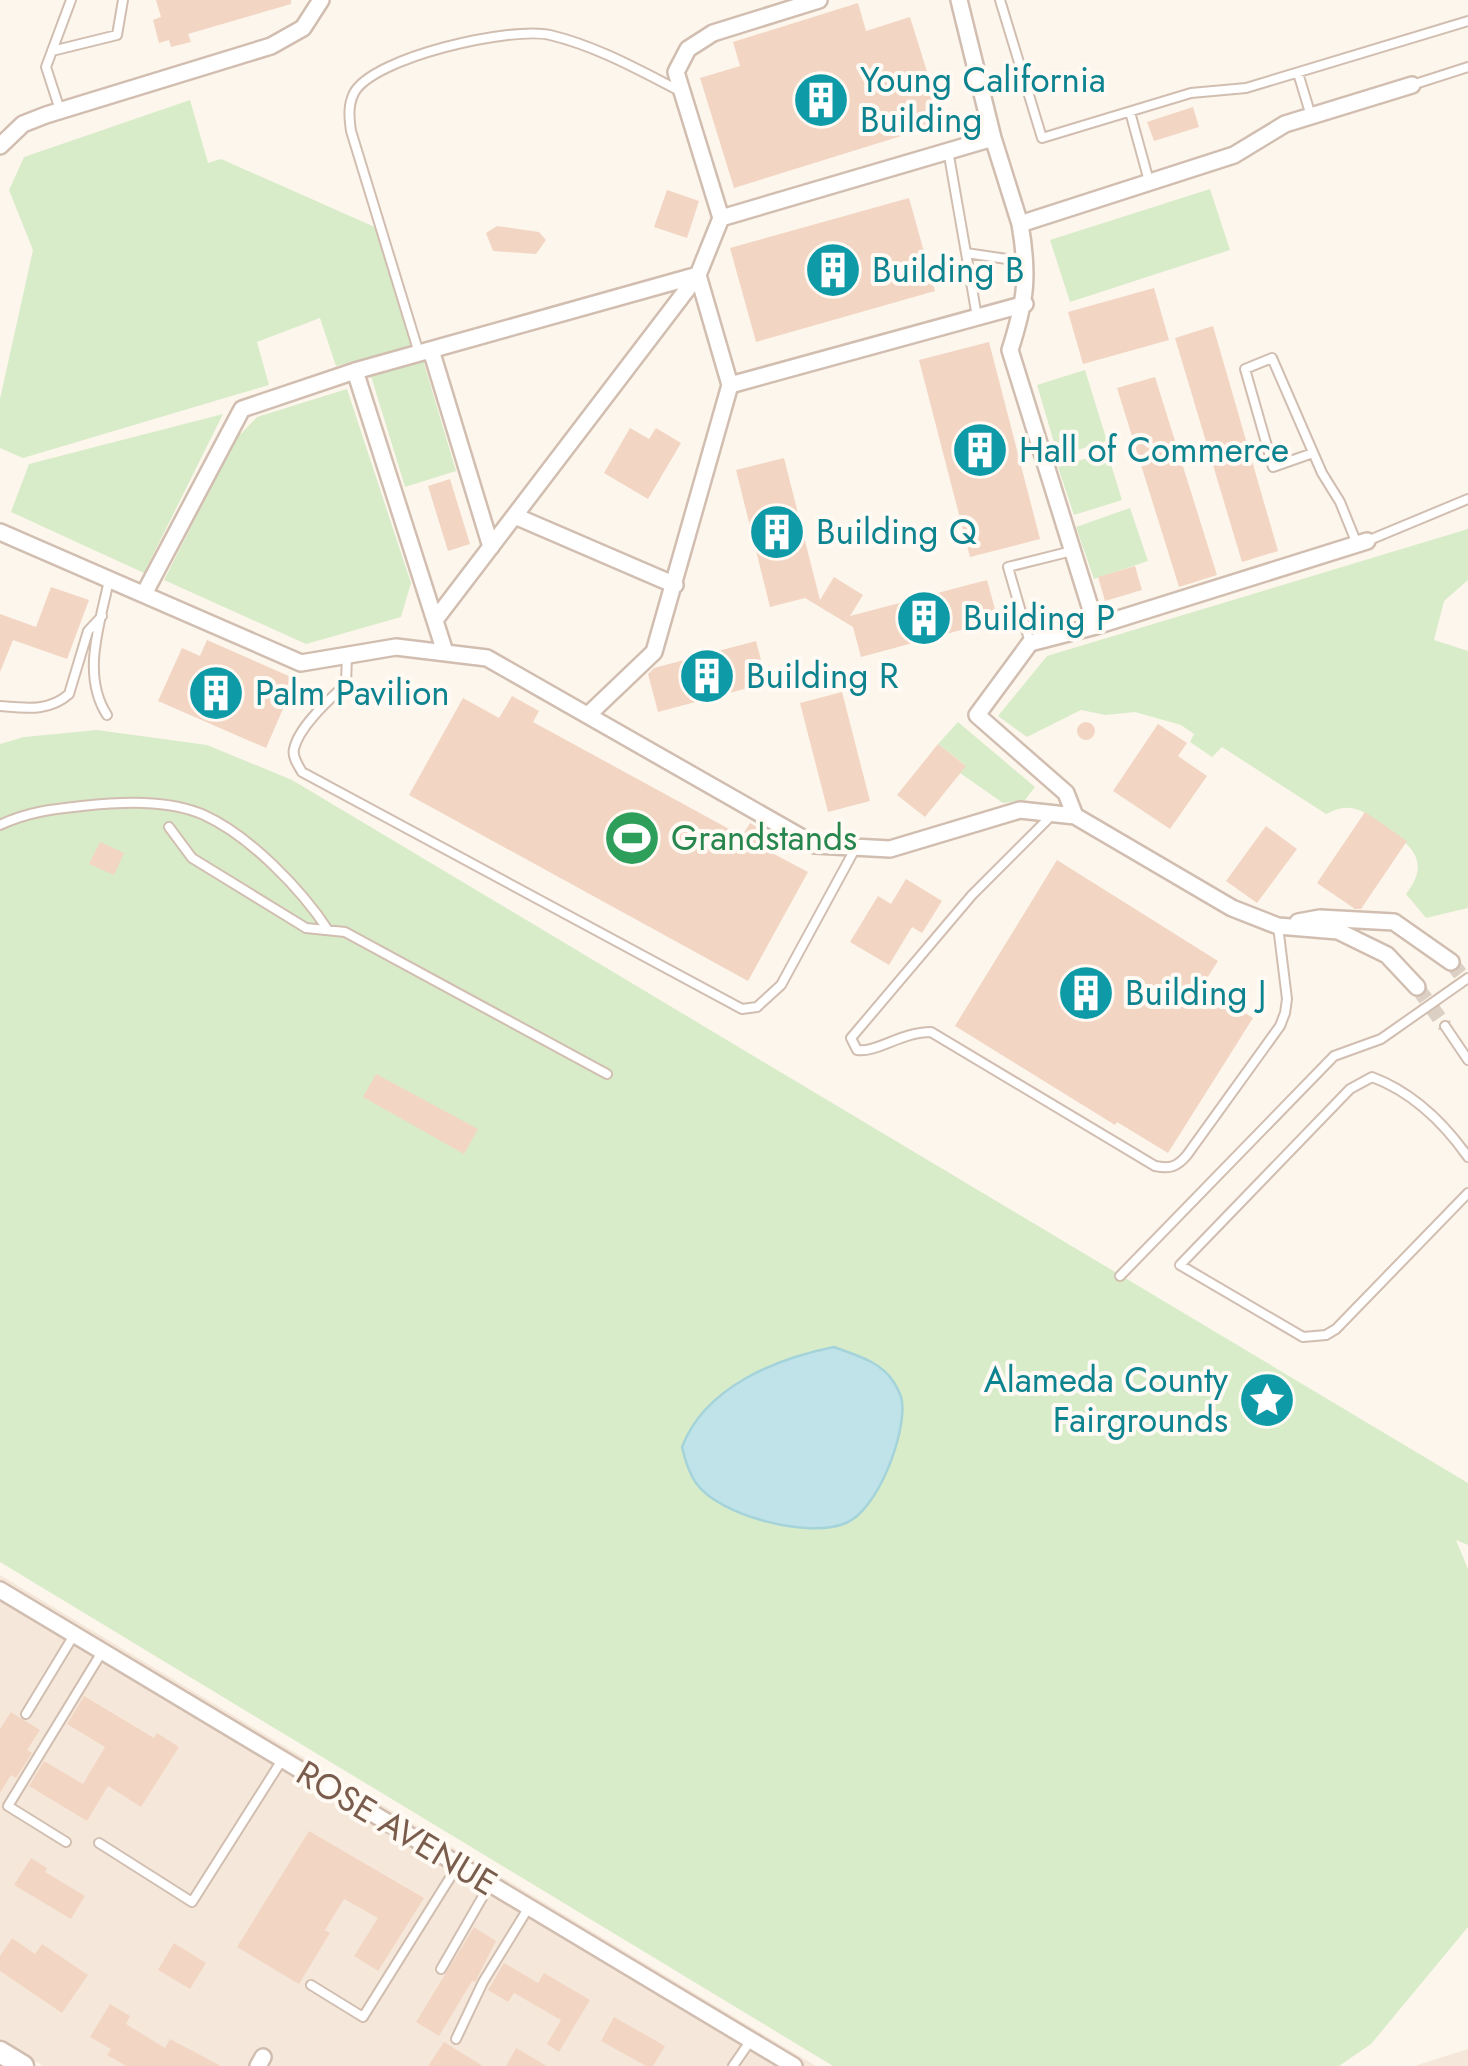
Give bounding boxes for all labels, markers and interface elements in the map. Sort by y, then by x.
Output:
place label: Young California Building [860,55,1106,145]
building icon: Young California Building [791,70,851,130]
building icon: Building B [803,240,863,300]
place label: Building B [872,245,1024,295]
building icon: Hall of Commerce [950,420,1010,480]
place label: Hall of Commerce [1019,425,1289,475]
building icon: Building Q [747,502,807,562]
place label: Building Q [816,507,977,557]
building icon: Building P [894,588,954,648]
place label: Building P [963,593,1115,643]
building icon: Building R [677,646,737,706]
place label: Building R [746,651,899,701]
building icon: Palm Pavilion [186,663,246,723]
place label: Palm Pavilion [255,668,450,718]
sports icon: Grandstands [602,808,662,868]
place label: Grandstands [671,813,857,863]
building icon: Building J [1056,963,1116,1023]
place label: Building J [1125,968,1266,1018]
place label: Alameda County Fairgrounds [984,1355,1229,1445]
place icon: Alameda County Fairgrounds [1237,1370,1297,1430]
street label: ROSE AVENUE [287,1748,507,1908]

